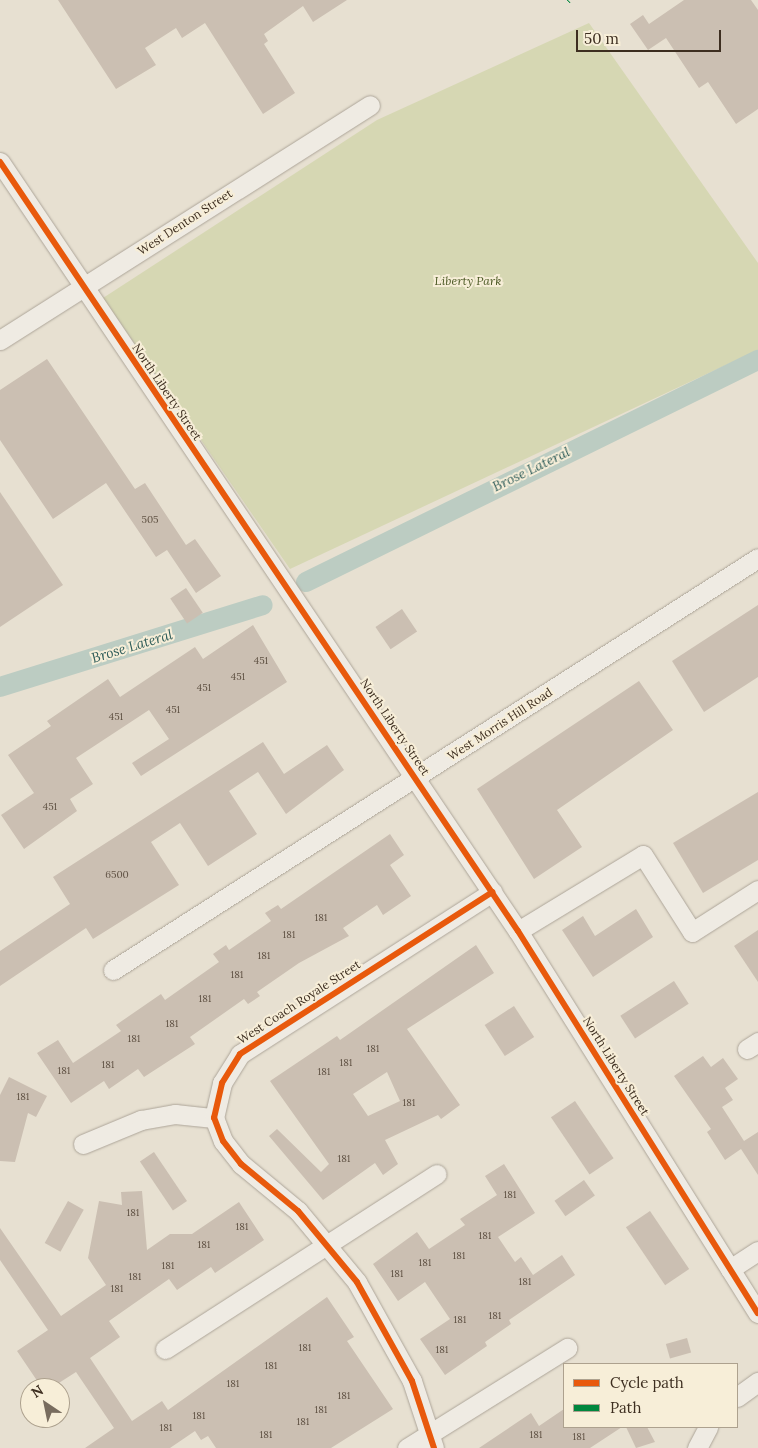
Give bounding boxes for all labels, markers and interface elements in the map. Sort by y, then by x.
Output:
scale bar [578,20,723,52]
text: 50 m [584,29,619,48]
street label: West Denton Street [135,186,235,258]
park label: Liberty Park [435,274,501,288]
street label: North Liberty Street [129,341,205,443]
water label: Brose Lateral [490,443,572,495]
house number: 505 [141,514,159,526]
water label: Brose Lateral [89,626,175,666]
house number: 451 [254,655,268,667]
house number: 451 [231,671,245,683]
street label: North Liberty Street [357,676,433,778]
house number: 451 [197,682,211,694]
street label: West Morris Hill Road [445,685,555,763]
house number: 451 [166,704,180,716]
house number: 451 [109,711,123,723]
house number: 451 [43,801,57,813]
house number: 6500 [105,869,129,881]
house number: 181 [315,912,327,924]
house number: 181 [283,929,295,941]
house number: 181 [258,950,270,962]
street label: West Coach Royale Street [235,957,363,1047]
house number: 181 [231,969,243,981]
house number: 181 [199,993,211,1005]
street label: North Liberty Street [580,1014,652,1118]
house number: 181 [166,1018,178,1030]
house number: 181 [128,1033,140,1045]
house number: 181 [367,1043,379,1055]
house number: 181 [340,1057,352,1069]
house number: 181 [102,1059,114,1071]
house number: 181 [58,1065,70,1077]
house number: 181 [318,1066,330,1078]
house number: 181 [17,1091,29,1103]
house number: 181 [403,1097,415,1109]
house number: 181 [338,1153,350,1165]
house number: 181 [504,1189,516,1201]
house number: 181 [127,1207,139,1219]
house number: 181 [236,1221,248,1233]
house number: 181 [479,1230,491,1242]
house number: 181 [198,1239,210,1251]
house number: 181 [453,1250,465,1262]
house number: 181 [419,1257,431,1269]
house number: 181 [162,1260,174,1272]
house number: 181 [391,1268,403,1280]
house number: 181 [129,1271,141,1283]
house number: 181 [519,1276,531,1288]
house number: 181 [111,1283,123,1295]
house number: 181 [489,1310,501,1322]
house number: 181 [454,1314,466,1326]
house number: 181 [299,1342,311,1354]
house number: 181 [436,1344,448,1356]
house number: 181 [265,1360,277,1372]
legend [563,1363,738,1428]
text: Cycle path [610,1373,684,1392]
north arrow [20,1378,70,1428]
house number: 181 [227,1378,239,1390]
text: N [28,1381,47,1402]
house number: 181 [338,1390,350,1402]
text: Path [610,1398,641,1417]
house number: 181 [315,1404,327,1416]
house number: 181 [193,1410,205,1422]
house number: 181 [297,1416,309,1428]
house number: 181 [160,1422,172,1434]
house number: 181 [260,1429,272,1441]
house number: 181 [530,1429,542,1441]
house number: 181 [573,1431,585,1443]

